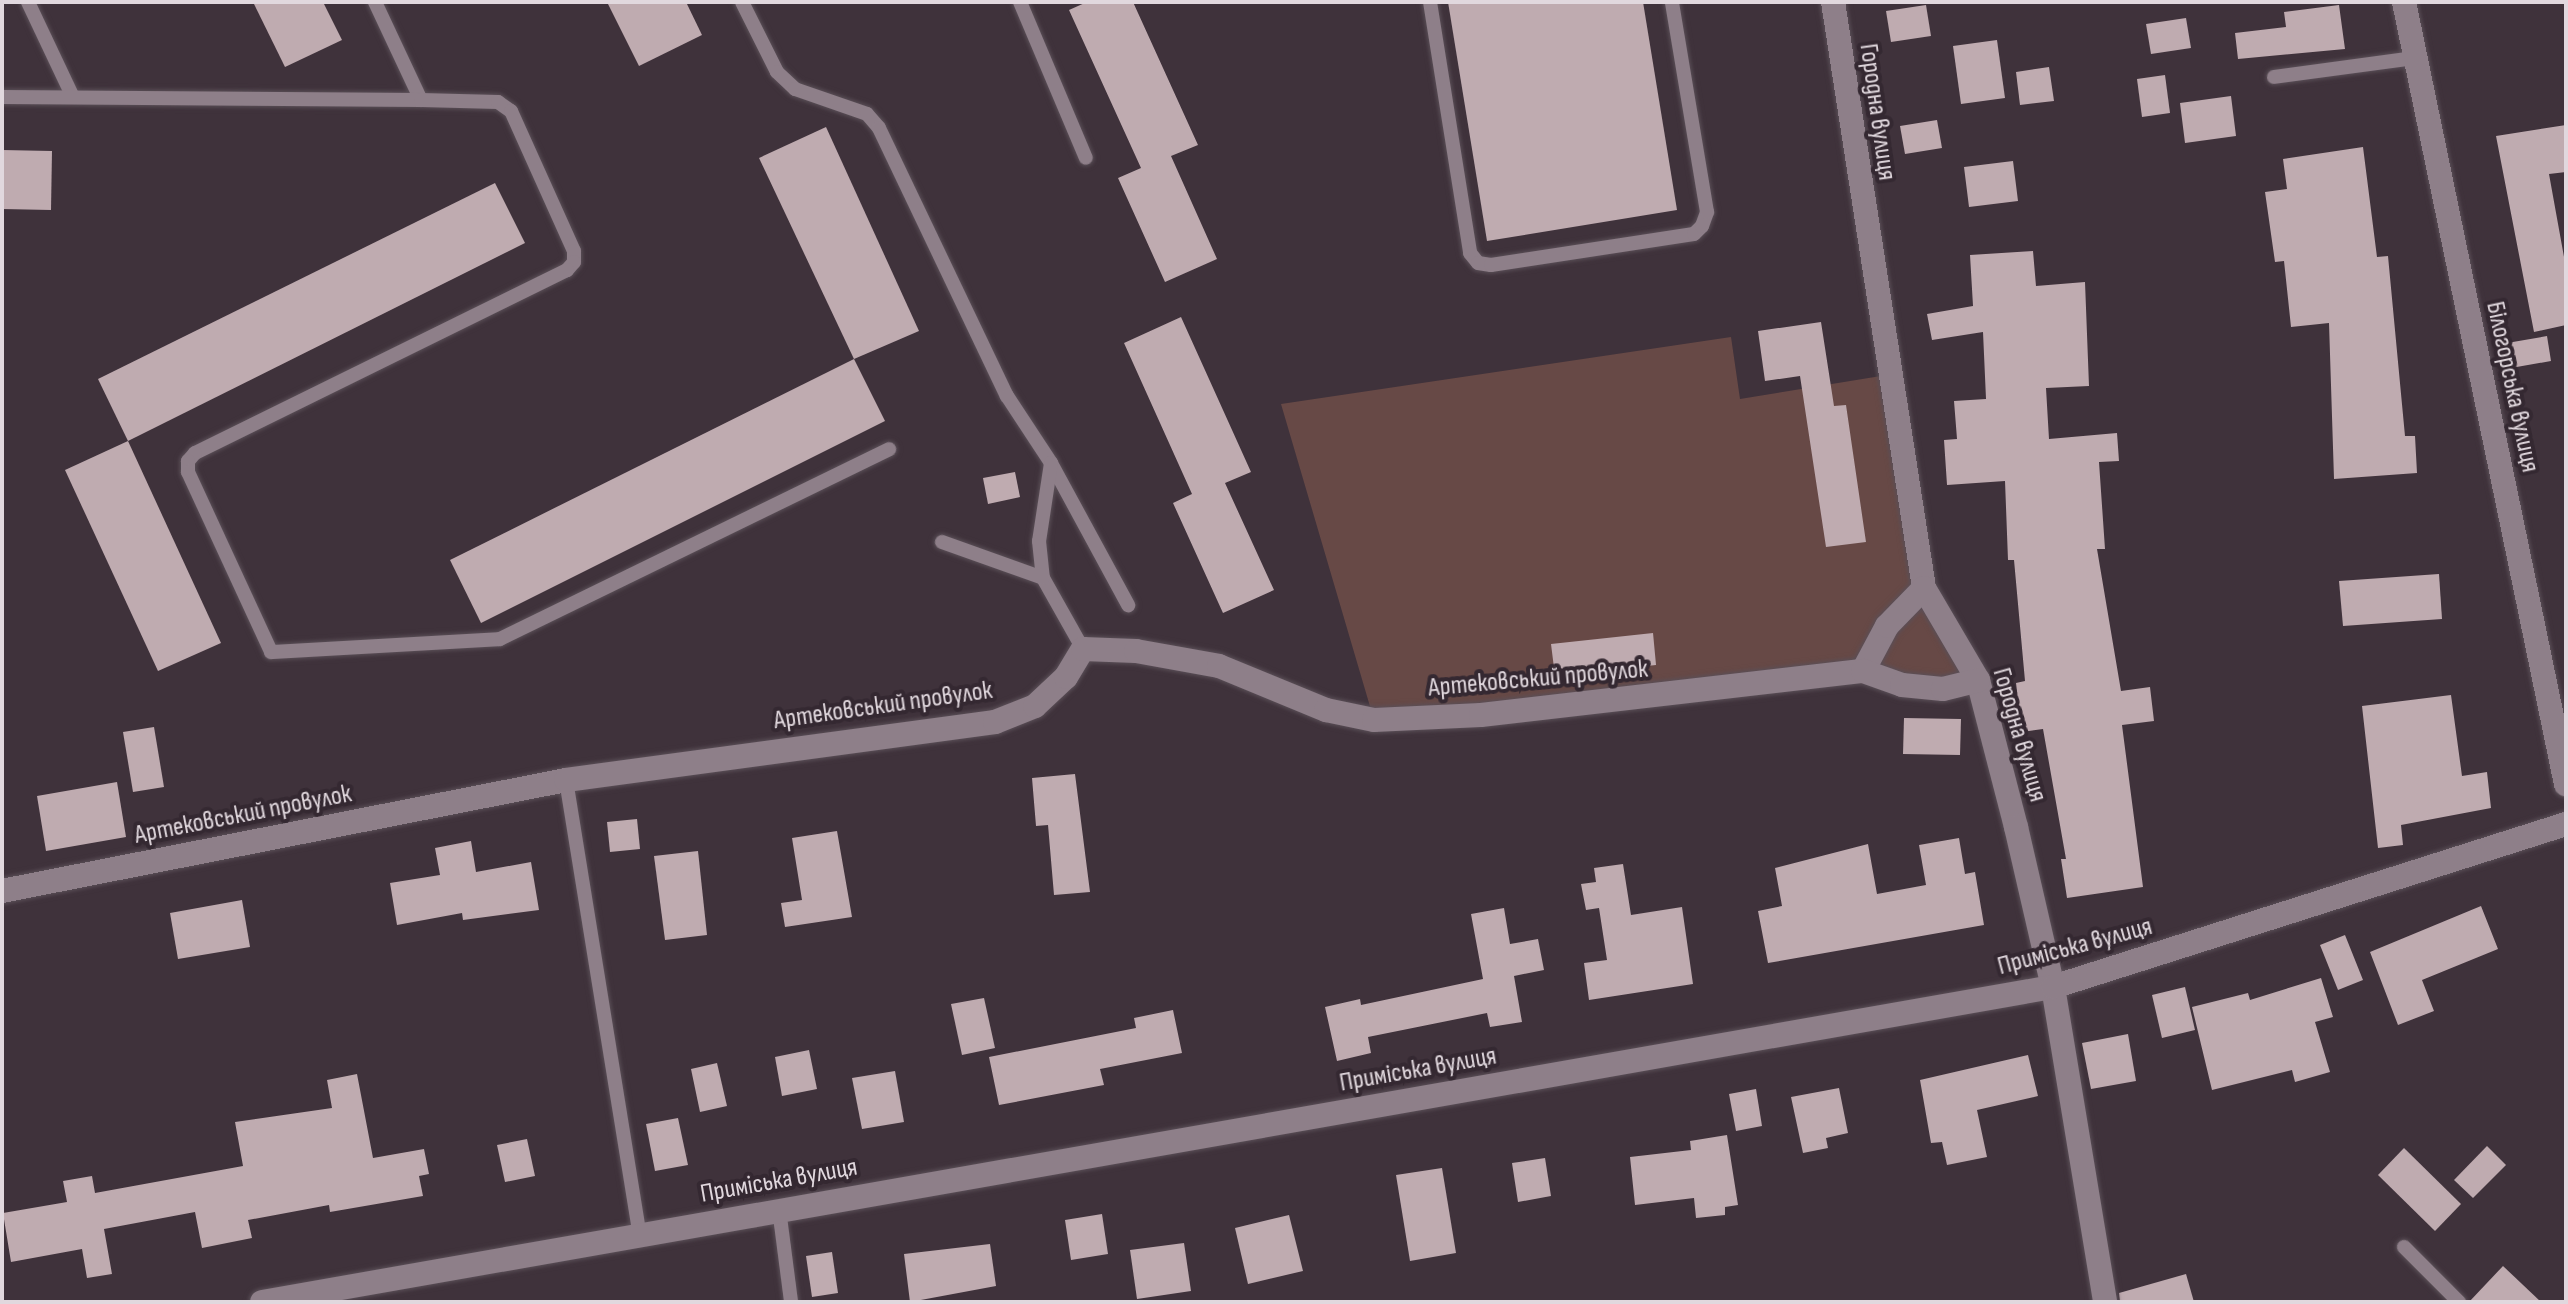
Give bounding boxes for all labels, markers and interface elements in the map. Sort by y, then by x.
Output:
street label: Городна вулиця [1852,42,1902,182]
street label: Білогорська вулиця [2479,299,2545,475]
street label: Артековський провулок [1427,654,1649,704]
street label: Городна вулиця [1985,665,2053,805]
street label: Артековський провулок [772,675,994,737]
street label: Артековський провулок [132,779,354,851]
street label: Приміська вулиця [1994,911,2156,983]
street label: Приміська вулиця [1337,1041,1499,1099]
street label: Приміська вулиця [698,1152,860,1210]

